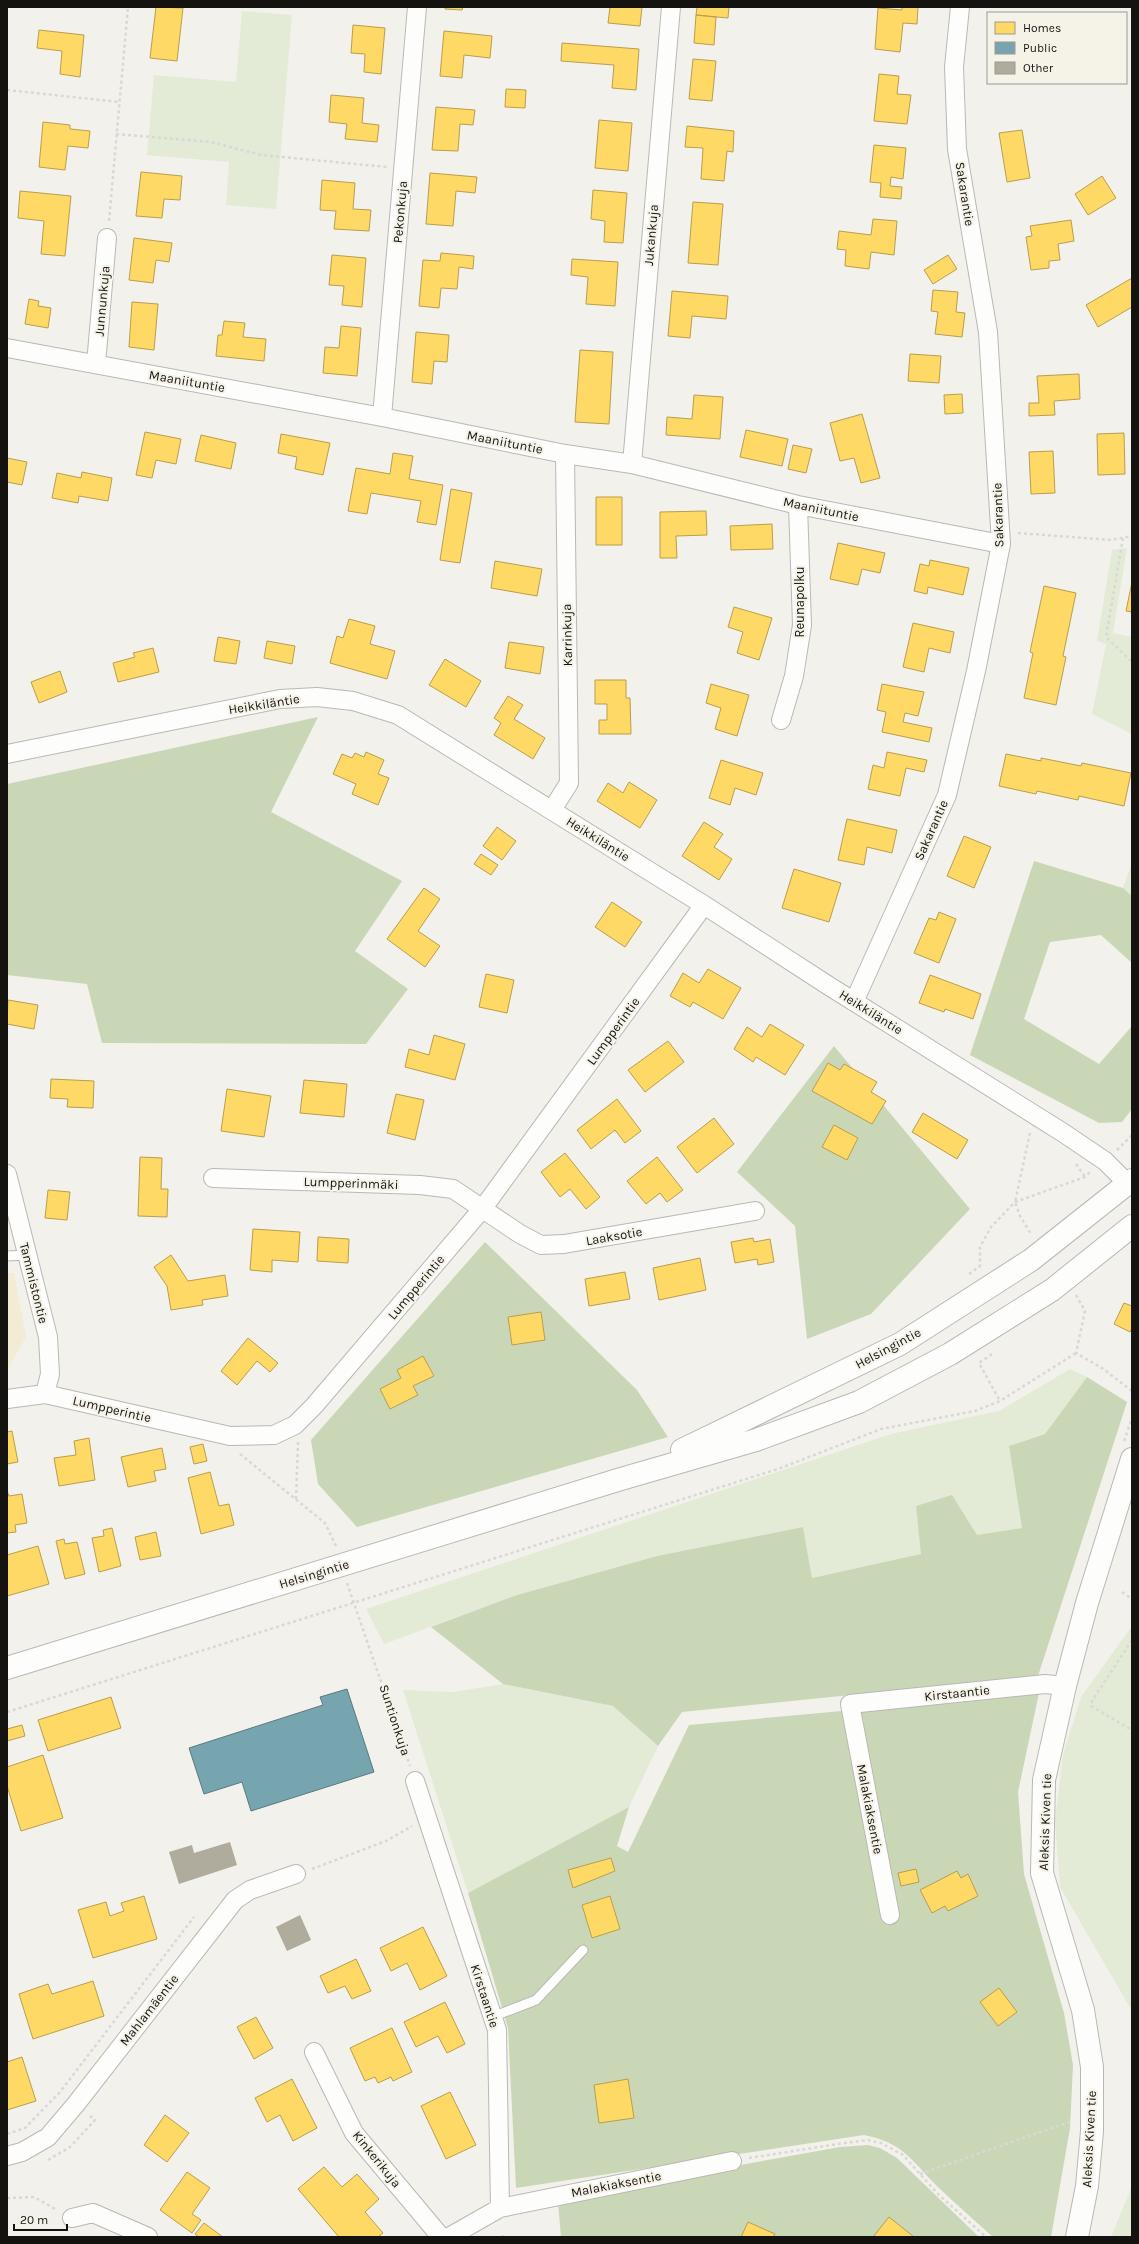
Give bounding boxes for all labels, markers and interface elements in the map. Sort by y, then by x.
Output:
legend [987,12,1127,84]
text: Homes [1023,21,1061,35]
text: Public [1023,41,1057,55]
text: Other [1023,61,1054,75]
street label: Sakarantie [953,161,978,227]
street label: Pekonkuja [390,180,410,244]
street label: Jukankuja [641,204,661,266]
street label: Junnunkuja [91,265,113,337]
street label: Maaniituntie [148,367,227,395]
street label: Maaniituntie [466,427,545,457]
street label: Sakarantie [989,482,1007,548]
street label: Maaniituntie [782,494,861,524]
street label: Reunapolku [792,566,807,638]
street label: Karrinkuja [559,604,575,666]
street label: Heikkiläntie [227,691,301,717]
street label: Sakarantie [911,797,951,863]
street label: Heikkiläntie [564,814,633,865]
street label: Heikkiläntie [837,987,906,1038]
street label: Lumpperintie [583,994,643,1068]
street label: Lumpperinmäki [303,1174,399,1192]
street label: Laaksotie [585,1224,644,1248]
street label: Tammistontie [17,1241,51,1325]
street label: Lumpperintie [385,1251,448,1322]
street label: Helsingintie [853,1324,924,1372]
street label: Lumpperintie [71,1393,153,1425]
street label: Helsingintie [277,1556,351,1592]
street label: Kirstaantie [923,1682,991,1704]
street label: Suntionkuja [376,1683,414,1757]
street label: Malakiaksentie [854,1763,886,1856]
street label: Aleksis Kiven tie [1036,1773,1054,1871]
street label: Kirstaantie [468,1962,502,2030]
street label: Mahlamäentie [117,1971,182,2049]
street label: Aleksis Kiven tie [1079,2090,1099,2188]
street label: Kinkerikuja [350,2128,404,2190]
street label: Malakiaksentie [570,2168,663,2200]
scale bar [14,2206,67,2232]
text: 20 m [20,2213,48,2227]

